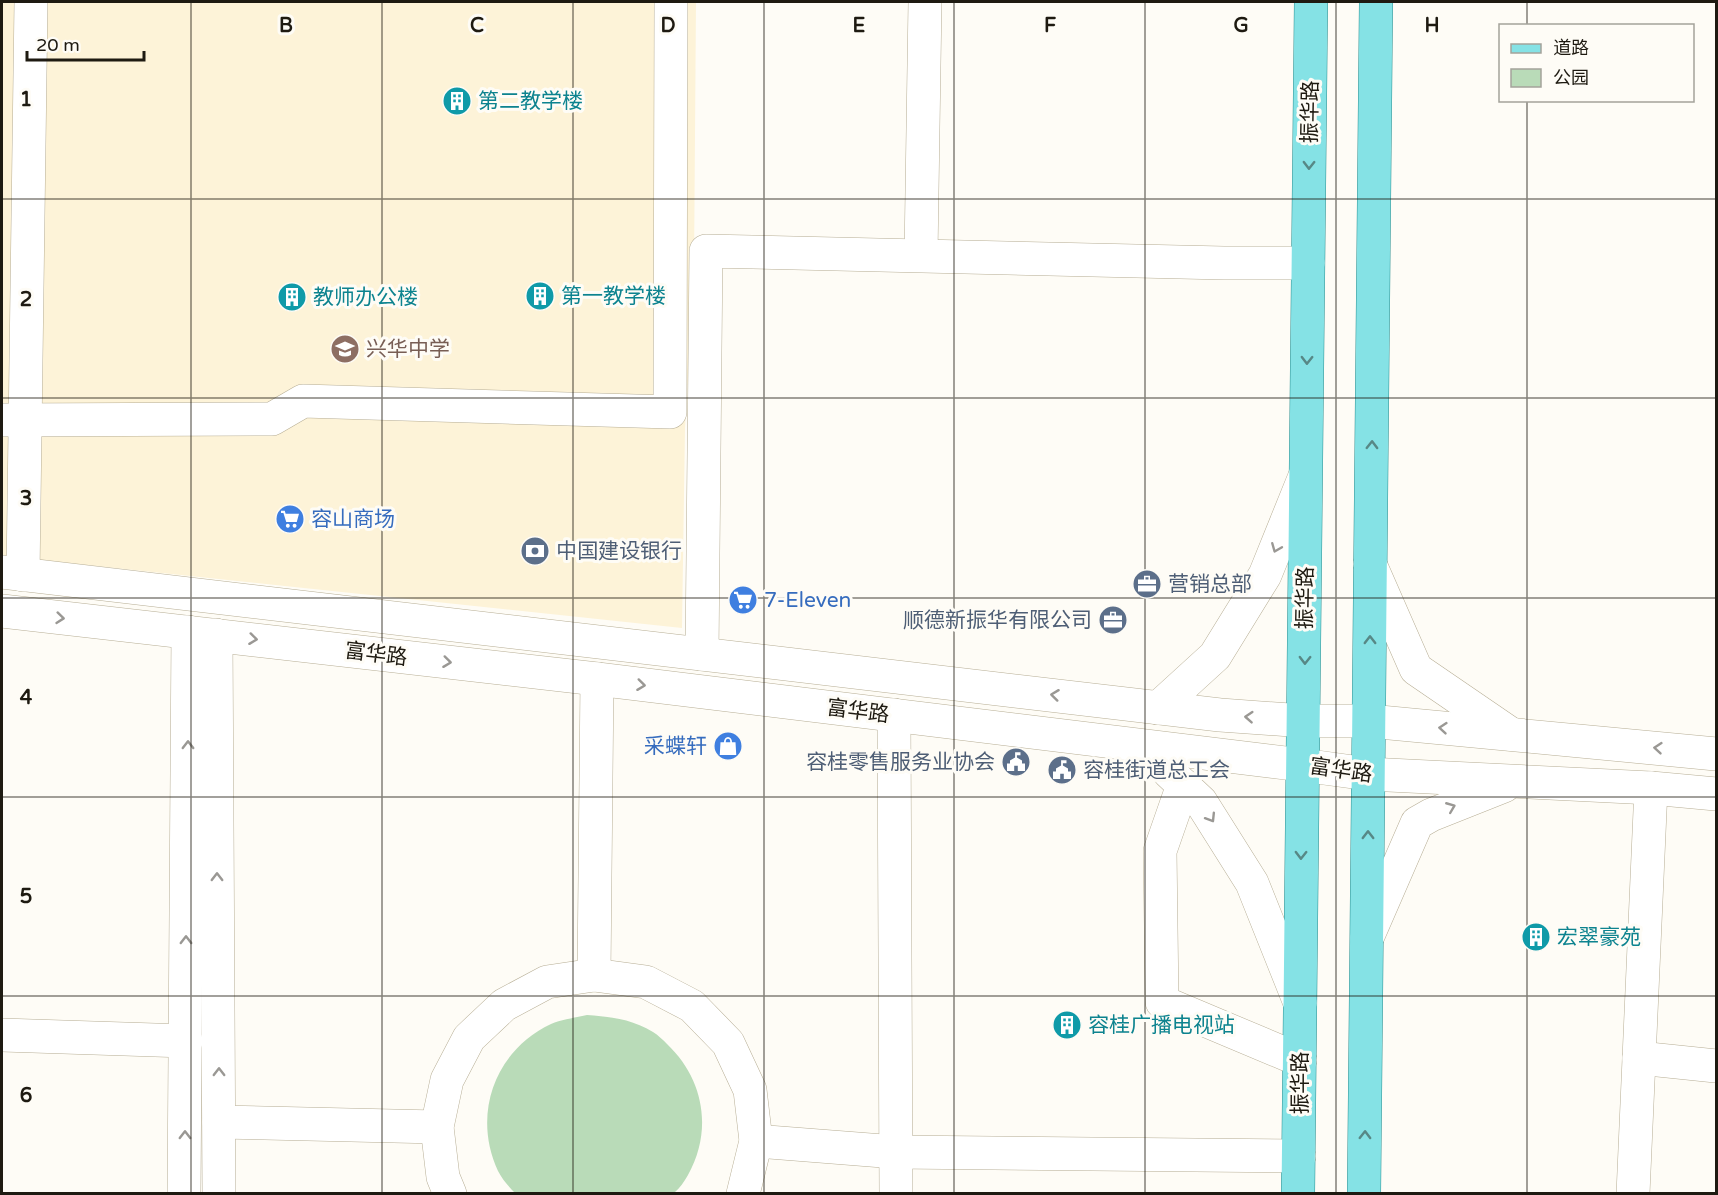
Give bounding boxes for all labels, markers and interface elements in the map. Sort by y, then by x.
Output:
text: B [279,14,293,38]
text: C [470,14,484,38]
text: D [660,14,676,38]
text: E [853,14,866,38]
text: F [1044,14,1056,38]
text: G [1233,14,1249,38]
text: H [1424,14,1440,38]
scale bar [27,24,144,62]
legend [1499,24,1694,102]
text: 20 m [36,34,80,56]
text: 道路 [1553,37,1589,59]
text: 公园 [1553,67,1589,89]
street label: 振华路 [1297,80,1324,144]
building icon: 第二教学楼 [441,85,473,117]
text: 1 [20,88,32,112]
place label: 第二教学楼 [478,89,583,114]
one-way arrow [1303,160,1315,169]
building icon: 第一教学楼 [524,280,556,312]
building icon: 教师办公楼 [276,281,308,313]
place label: 第一教学楼 [561,284,666,309]
place label: 教师办公楼 [313,285,418,310]
text: 2 [20,288,32,312]
school or university icon: 兴华中学 [329,333,361,365]
place label: 兴华中学 [366,337,450,362]
one-way arrow [1301,355,1313,364]
one-way arrow [1365,441,1378,450]
text: 3 [20,487,32,511]
supermarket icon: 容山商场 [274,503,306,535]
place label: 容山商场 [311,507,395,532]
bank icon: 中国建设银行 [519,535,551,567]
place label: 中国建设银行 [556,539,682,564]
one-way arrow [1271,542,1283,553]
street label: 振华路 [1292,566,1319,630]
office icon: 营销总部 [1131,568,1163,600]
place label: 营销总部 [1168,572,1252,597]
supermarket icon: 7-Eleven [727,584,759,616]
place label: 7-Eleven [764,588,851,613]
office icon: 顺德新振华有限公司 [1097,604,1129,636]
place label: 顺德新振华有限公司 [903,608,1092,633]
one-way arrow [55,611,64,624]
one-way arrow [249,633,258,645]
one-way arrow [1364,636,1376,645]
street label: 富华路 [343,638,409,671]
one-way arrow [443,655,452,668]
one-way arrow [1299,655,1311,664]
one-way arrow [636,678,645,690]
text: 4 [20,686,33,710]
one-way arrow [1050,690,1059,702]
street label: 富华路 [825,695,891,728]
one-way arrow [1244,711,1253,724]
one-way arrow [1439,722,1448,735]
shop icon: 采蝶轩 [712,730,744,762]
place label: 采蝶轩 [644,734,707,759]
one-way arrow [181,741,194,750]
one-way arrow [1654,742,1663,755]
public building icon: 容桂零售服务业协会 [1000,746,1032,778]
place label: 容桂零售服务业协会 [806,750,995,775]
public building icon: 容桂街道总工会 [1046,754,1078,786]
street label: 富华路 [1308,754,1374,787]
place label: 容桂街道总工会 [1083,758,1230,783]
one-way arrow [1445,802,1456,814]
one-way arrow [1204,811,1215,822]
one-way arrow [1361,831,1374,840]
one-way arrow [1295,850,1308,859]
one-way arrow [211,873,224,882]
text: 5 [20,885,32,909]
building icon: 宏翠豪苑 [1520,921,1552,953]
place label: 宏翠豪苑 [1557,925,1641,950]
one-way arrow [180,936,192,945]
building icon: 容桂广播电视站 [1051,1009,1083,1041]
place label: 容桂广播电视站 [1088,1013,1235,1038]
street label: 振华路 [1288,1052,1313,1115]
one-way arrow [213,1068,225,1077]
text: 6 [20,1084,32,1108]
one-way arrow [179,1131,191,1140]
one-way arrow [1359,1131,1371,1140]

